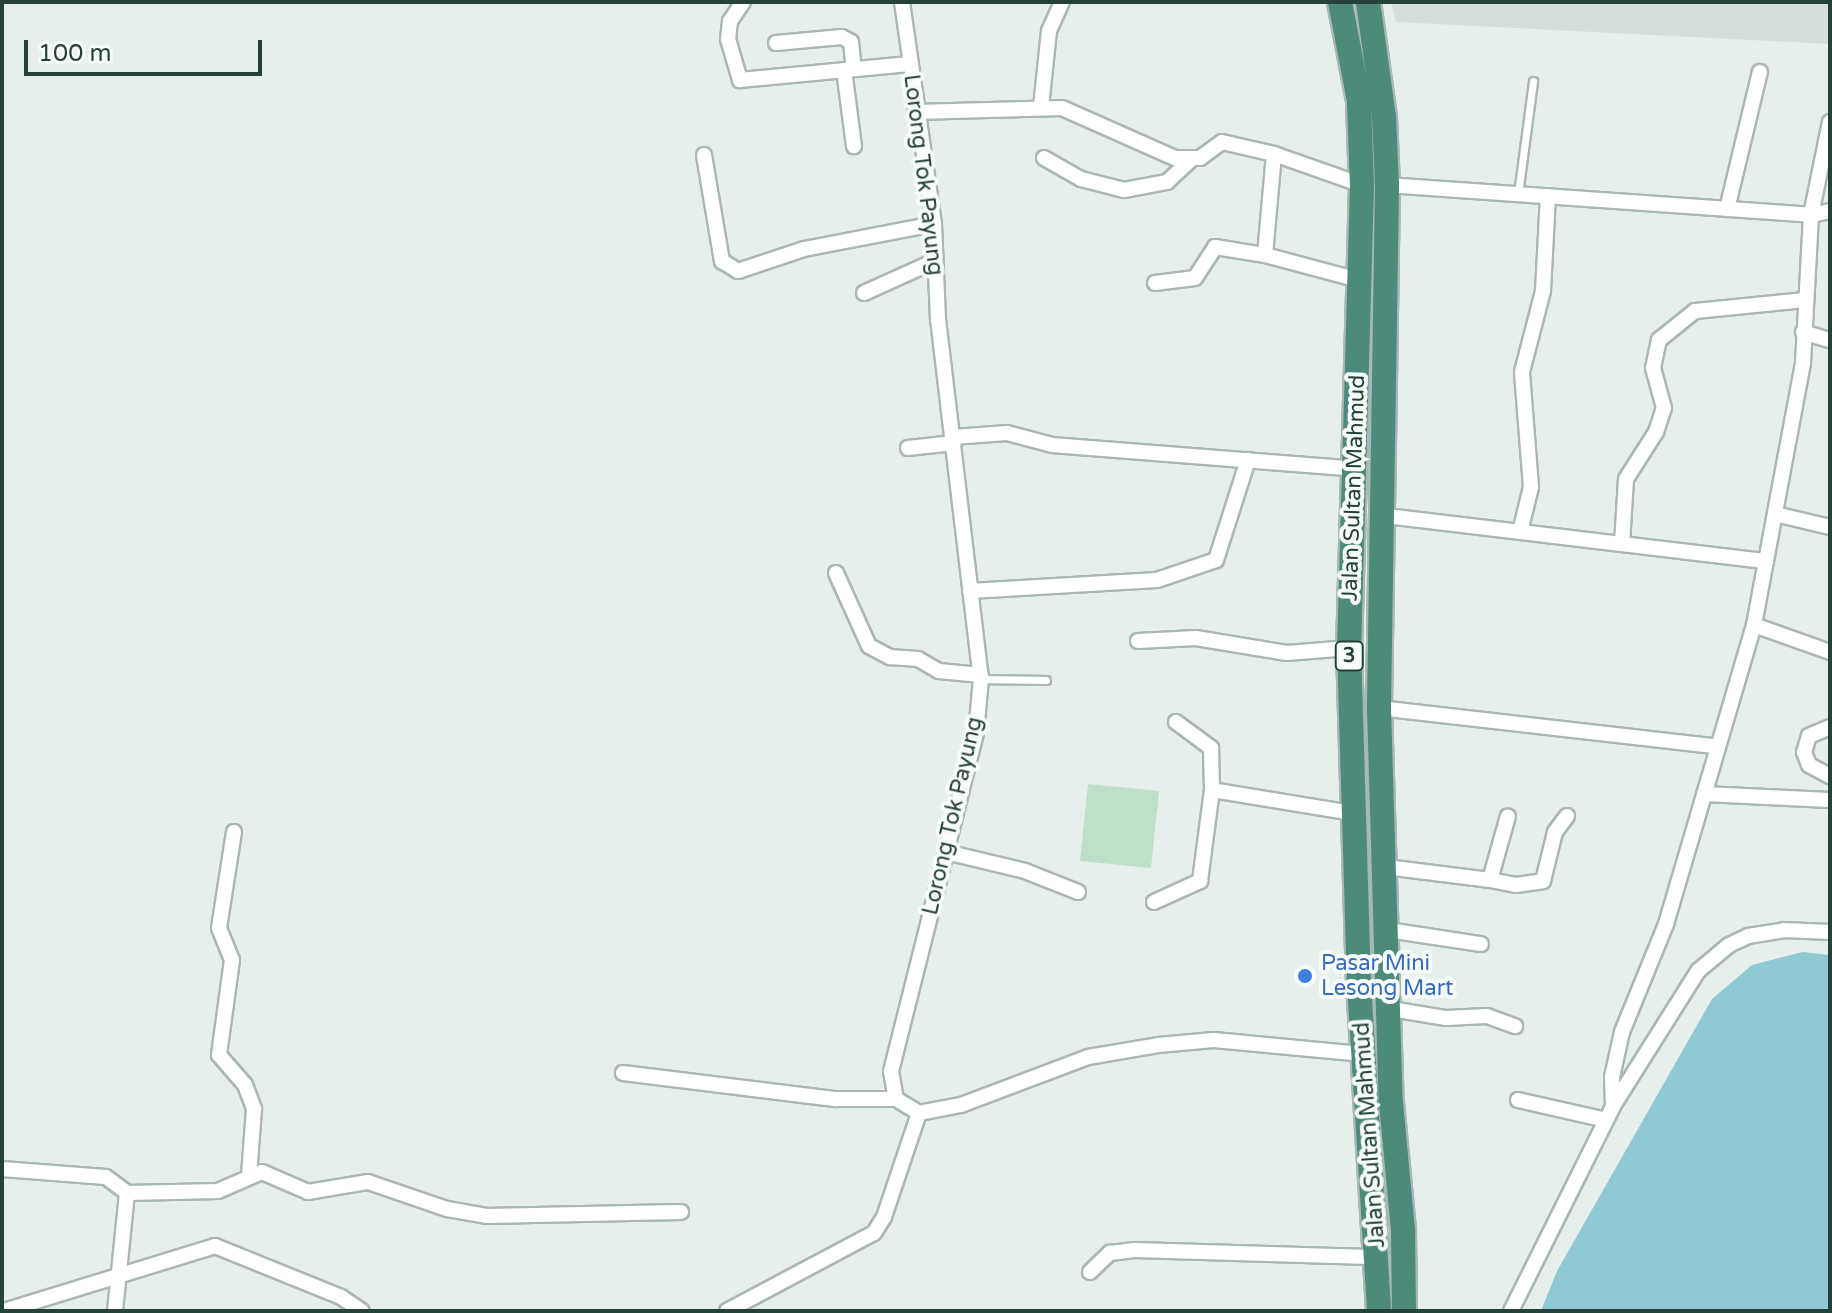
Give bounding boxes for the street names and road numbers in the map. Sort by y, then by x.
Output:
street label: Lorong Tok Payung [898,73,948,277]
street label: Jalan Sultan Mahmud [1337,375,1371,601]
road number: 3 [1333,640,1365,672]
street label: Lorong Tok Payung [917,714,989,918]
street label: Jalan Sultan Mahmud [1349,1021,1391,1249]

